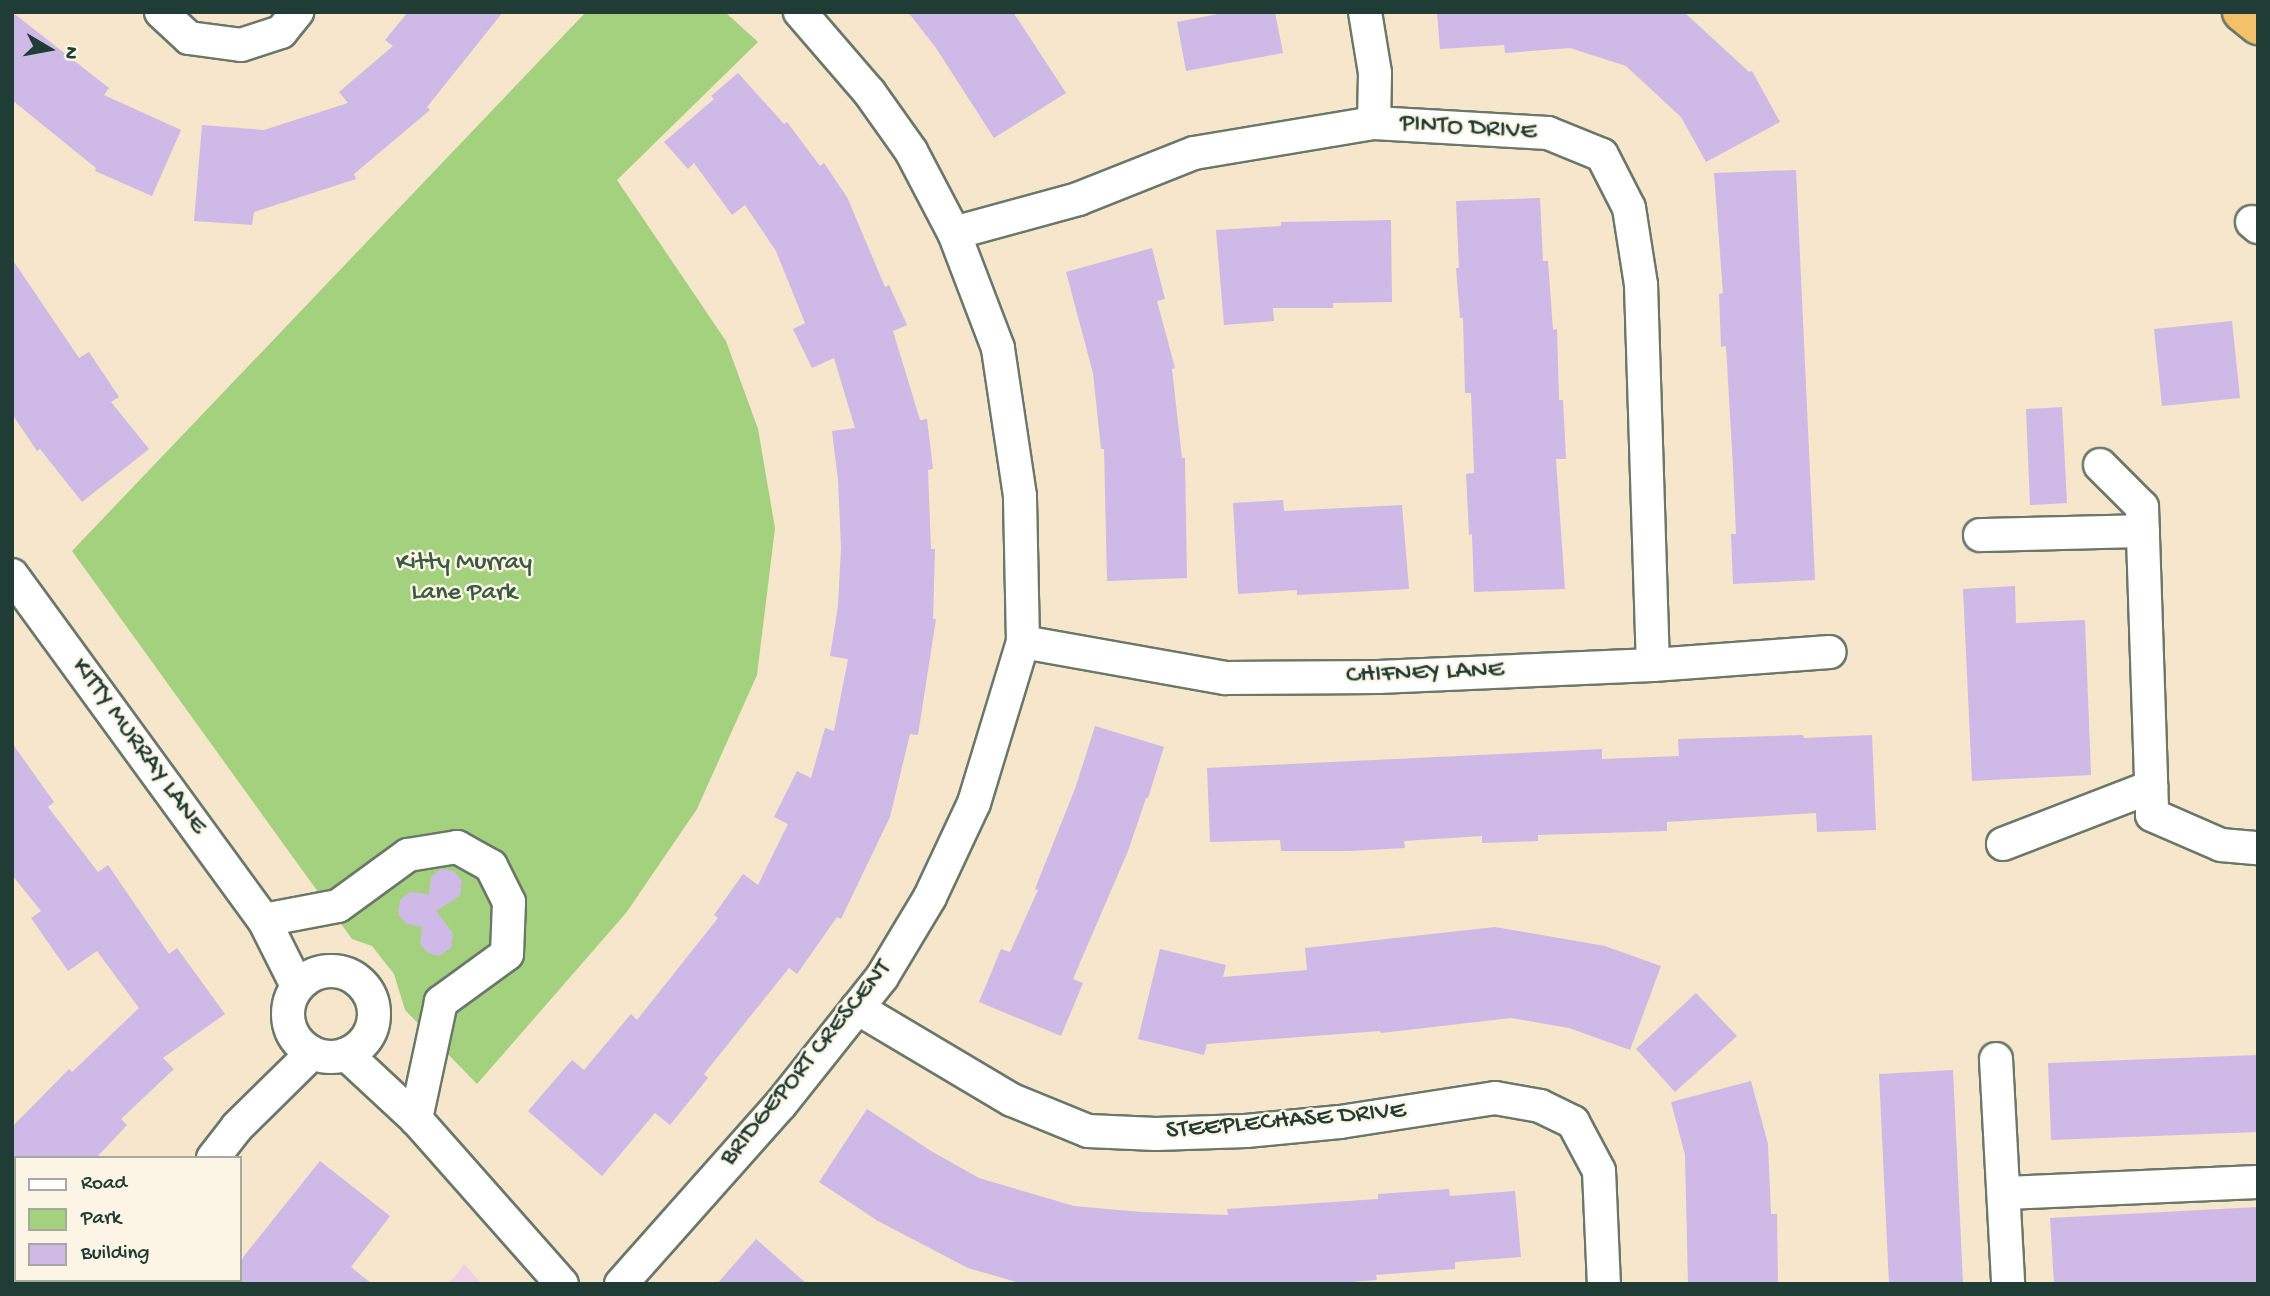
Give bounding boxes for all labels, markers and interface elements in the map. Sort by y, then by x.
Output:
north arrow [14,14,84,84]
text: N [58,45,83,61]
street label: PINTO DRIVE [1399,109,1537,149]
park label: Kitty Murray Lane Park [396,548,532,610]
street label: KITTY MURRAY LANE [63,653,213,841]
street label: CHIFNEY LANE [1346,656,1504,692]
street label: BRIDGEPORT CRESCENT [714,955,900,1173]
street label: STEEPLECHASE DRIVE [1165,1096,1407,1148]
legend [14,1156,242,1282]
text: Road [81,1172,127,1197]
text: Park [81,1207,121,1232]
text: Building [81,1242,150,1267]

